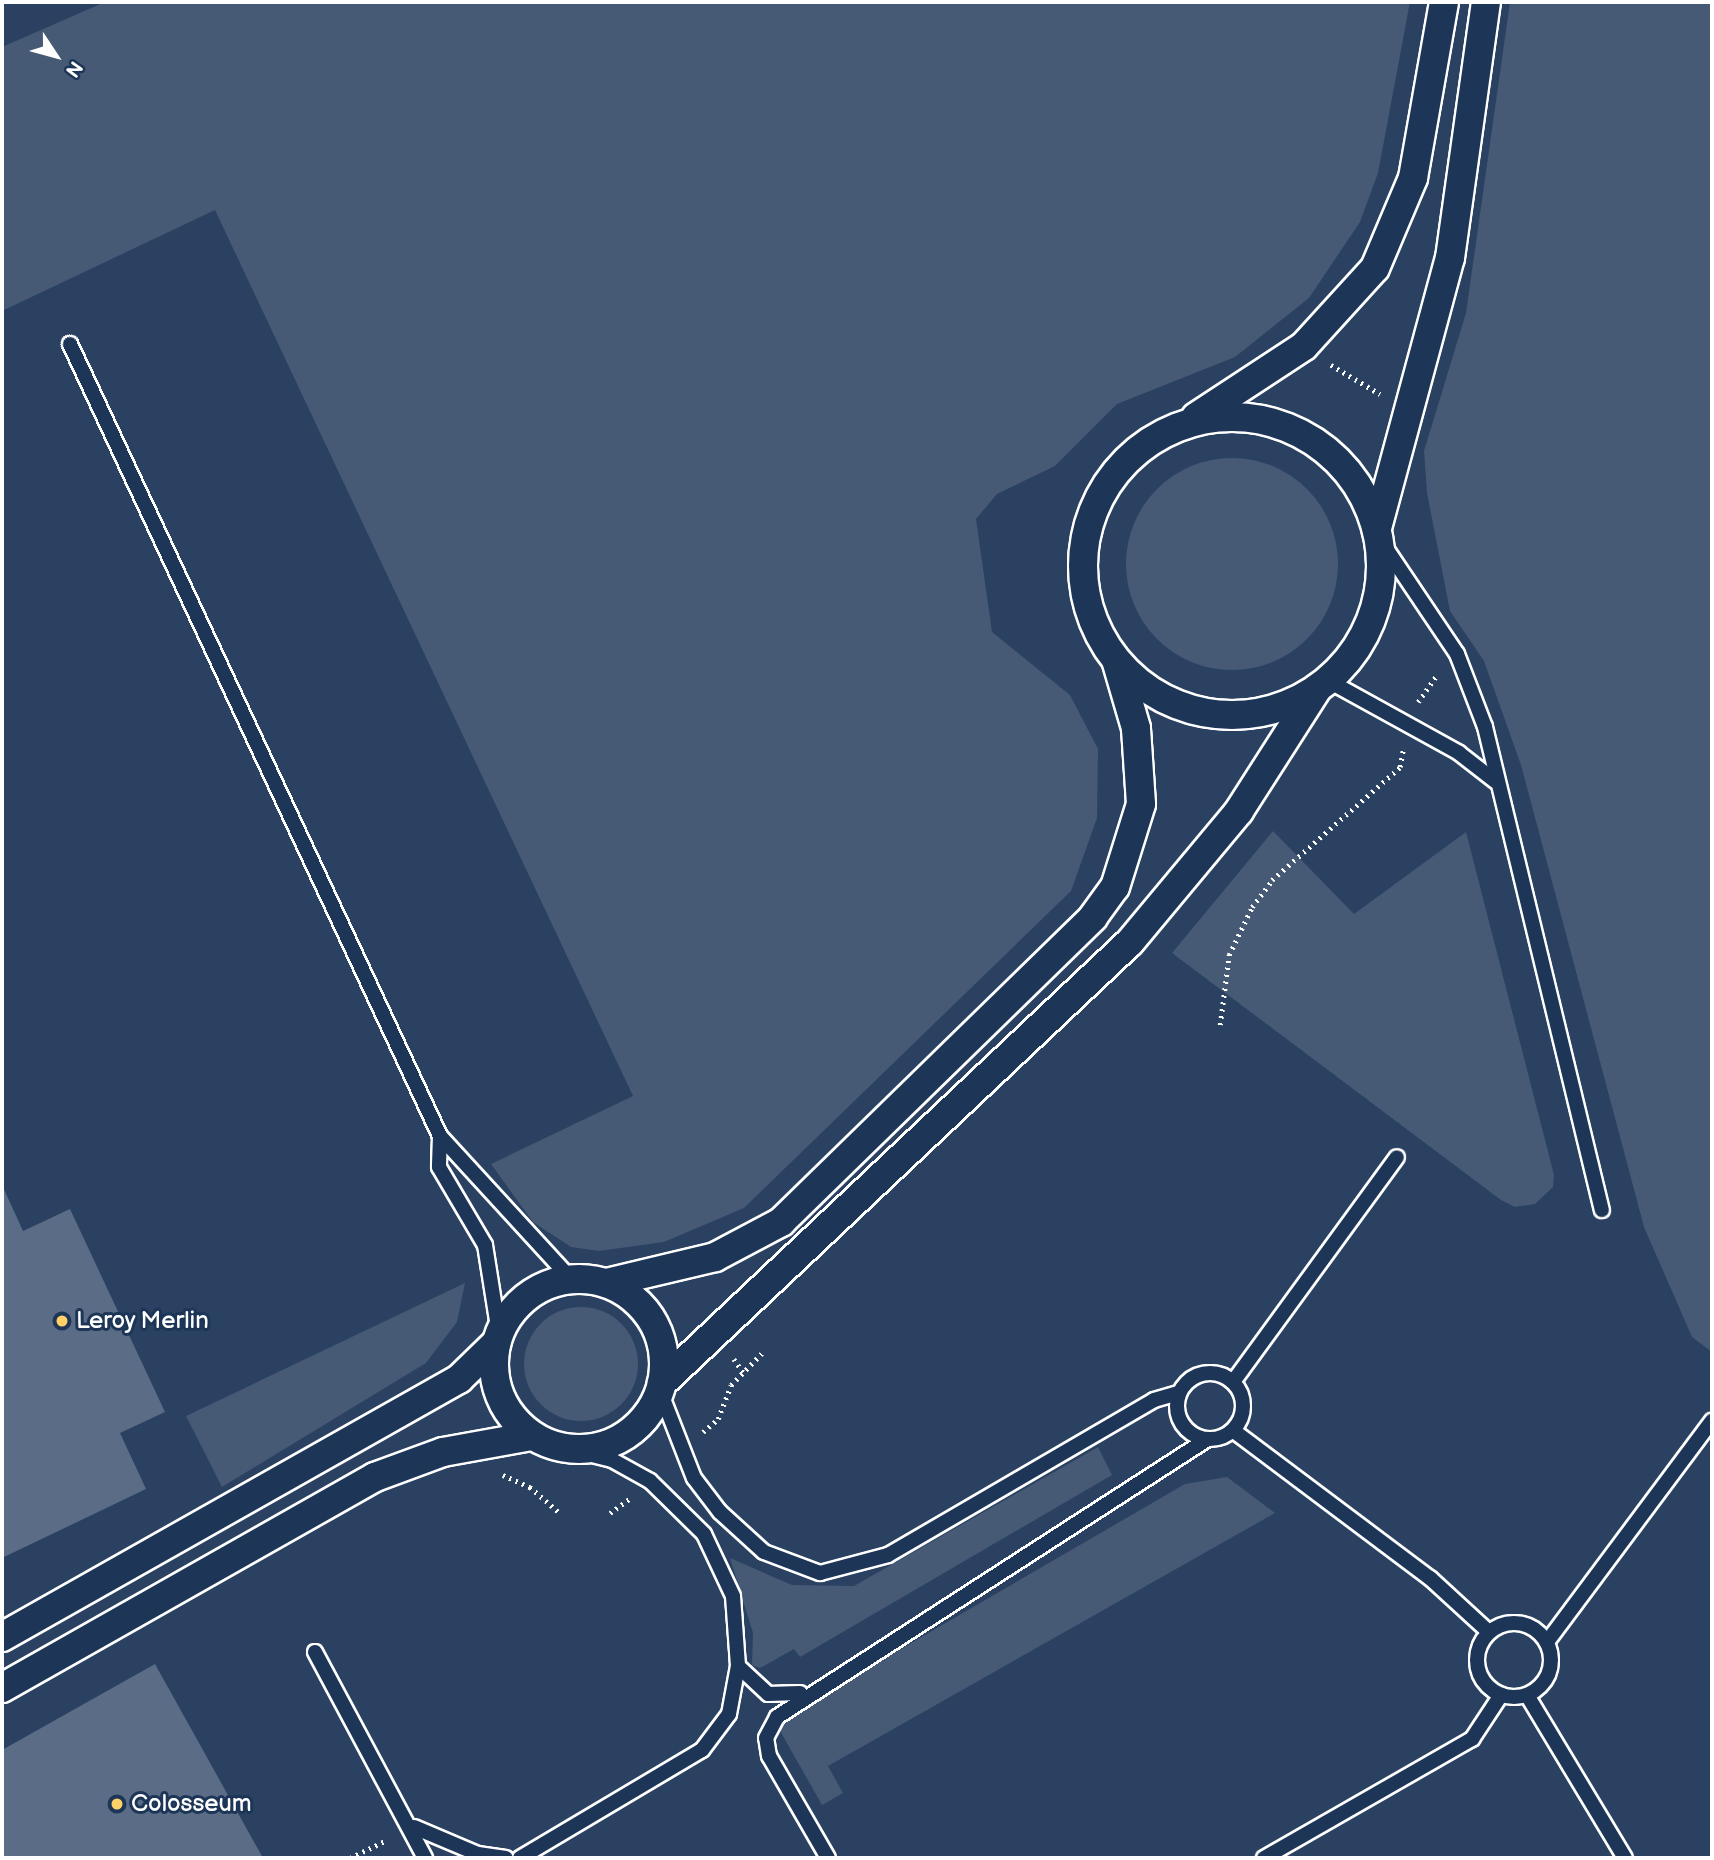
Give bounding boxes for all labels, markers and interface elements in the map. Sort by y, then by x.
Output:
north arrow [21,21,91,91]
text: N [60,56,87,81]
place label: Leroy Merlin [76,1307,210,1335]
marker: Leroy Merlin [54,1313,70,1329]
place label: Colosseum [131,1790,252,1818]
marker: Colosseum [109,1796,125,1812]

